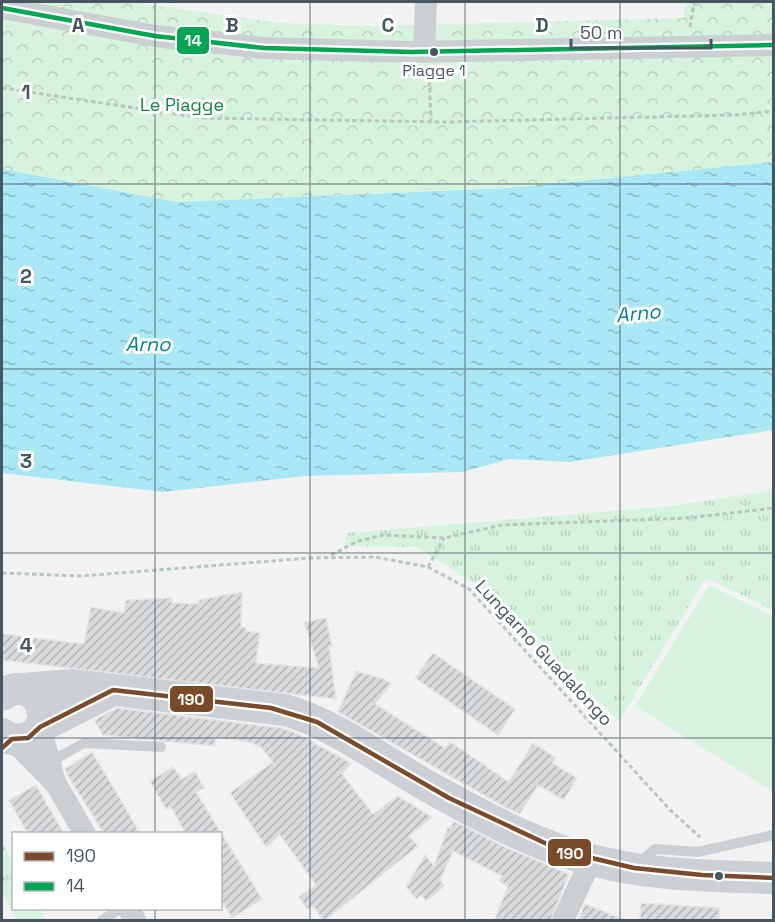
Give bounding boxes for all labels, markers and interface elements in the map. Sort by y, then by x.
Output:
text: A [72,12,85,38]
text: B [225,12,239,38]
text: C [382,12,395,38]
text: D [535,12,549,38]
scale bar [571,12,710,50]
text: 50 m [580,21,622,44]
line badge: 14 [176,26,210,55]
text: 14 [184,30,202,51]
marker: Piagge 1 [428,46,440,58]
place label: Piagge 1 [402,60,466,81]
text: 1 [21,79,31,105]
park label: Le Piagge [140,93,224,116]
text: 2 [20,263,32,289]
water label: Arno [614,298,662,328]
water label: Arno [126,331,171,357]
text: 3 [20,448,32,474]
street label: Lungarno Guadalongo [471,575,618,731]
text: 4 [20,632,33,658]
line badge: 190 [169,685,214,713]
text: 190 [177,689,205,710]
legend [12,832,222,910]
line badge: 190 [547,838,592,867]
text: 190 [556,843,584,864]
text: 190 [66,844,96,867]
unlabelled marker [713,870,725,882]
text: 14 [66,874,85,897]

